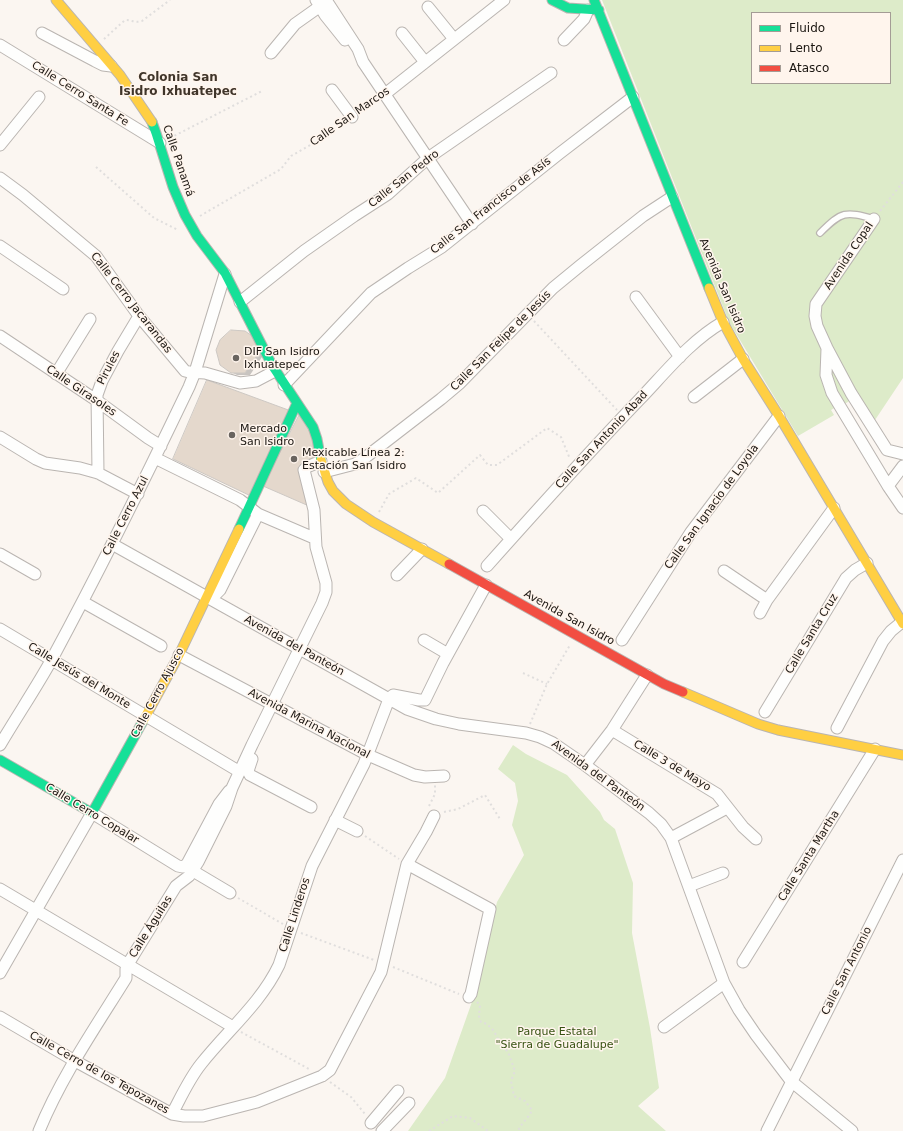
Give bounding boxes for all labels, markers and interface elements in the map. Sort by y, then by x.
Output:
legend [751,12,891,84]
text: Fluido [789,21,825,35]
text: Lento [789,41,823,55]
street label: Calle Cerro Santa Fe [29,59,131,129]
text: Atasco [789,61,829,75]
district label: Colonia San Isidro Ixhuatepec [119,71,237,99]
street label: Calle San Marcos [308,85,392,149]
street label: Calle Panamá [160,123,196,199]
street label: Calle San Pedro [366,147,442,211]
street label: Calle San Francisco de Asís [428,155,554,257]
street label: Avenida Copal [822,220,876,292]
street label: Avenida San Isidro [696,237,748,335]
street label: Calle Cerro Jacarandas [87,250,175,356]
street label: Calle San Felipe de Jesús [448,288,554,394]
place label: DIF San Isidro Ixhuatepec [244,345,320,371]
street label: Pirules [95,349,123,387]
marker: DIF San Isidro Ixhuatepec [231,353,241,363]
street label: Calle Girasoles [43,363,119,419]
street label: Calle San Antonio Abad [553,388,651,492]
place label: Mercado San Isidro [240,422,294,448]
marker: Mercado San Isidro [227,430,237,440]
street label: Calle San Ignacio de Loyola [662,442,762,572]
place label: Mexicable Línea 2: Estación San Isidro [302,446,406,472]
marker: Mexicable Línea 2: Estación San Isidro [289,454,299,464]
street label: Calle Cerro Azul [100,474,152,558]
street label: Avenida San Isidro [521,588,617,648]
street label: Calle Santa Cruz [783,592,841,676]
street label: Avenida del Panteón [242,613,346,679]
street label: Calle Jesús del Monte [25,640,133,712]
street label: Calle Cerro Ajusco [129,646,187,740]
street label: Avenida Marina Nacional [246,686,372,762]
street label: Avenida del Panteón [549,738,647,814]
street label: Calle 3 de Mayo [631,738,713,794]
street label: Calle Cerro Copalar [43,781,141,847]
street label: Calle Santa Martha [776,808,842,904]
street label: Calle Linderos [277,876,313,954]
street label: Calle Águilas [127,893,175,961]
street label: Calle San Antonio [819,925,875,1017]
park label: Parque Estatal "Sierra de Guadalupe" [496,1025,618,1051]
street label: Calle Cerro de los Tepozanes [27,1029,171,1117]

